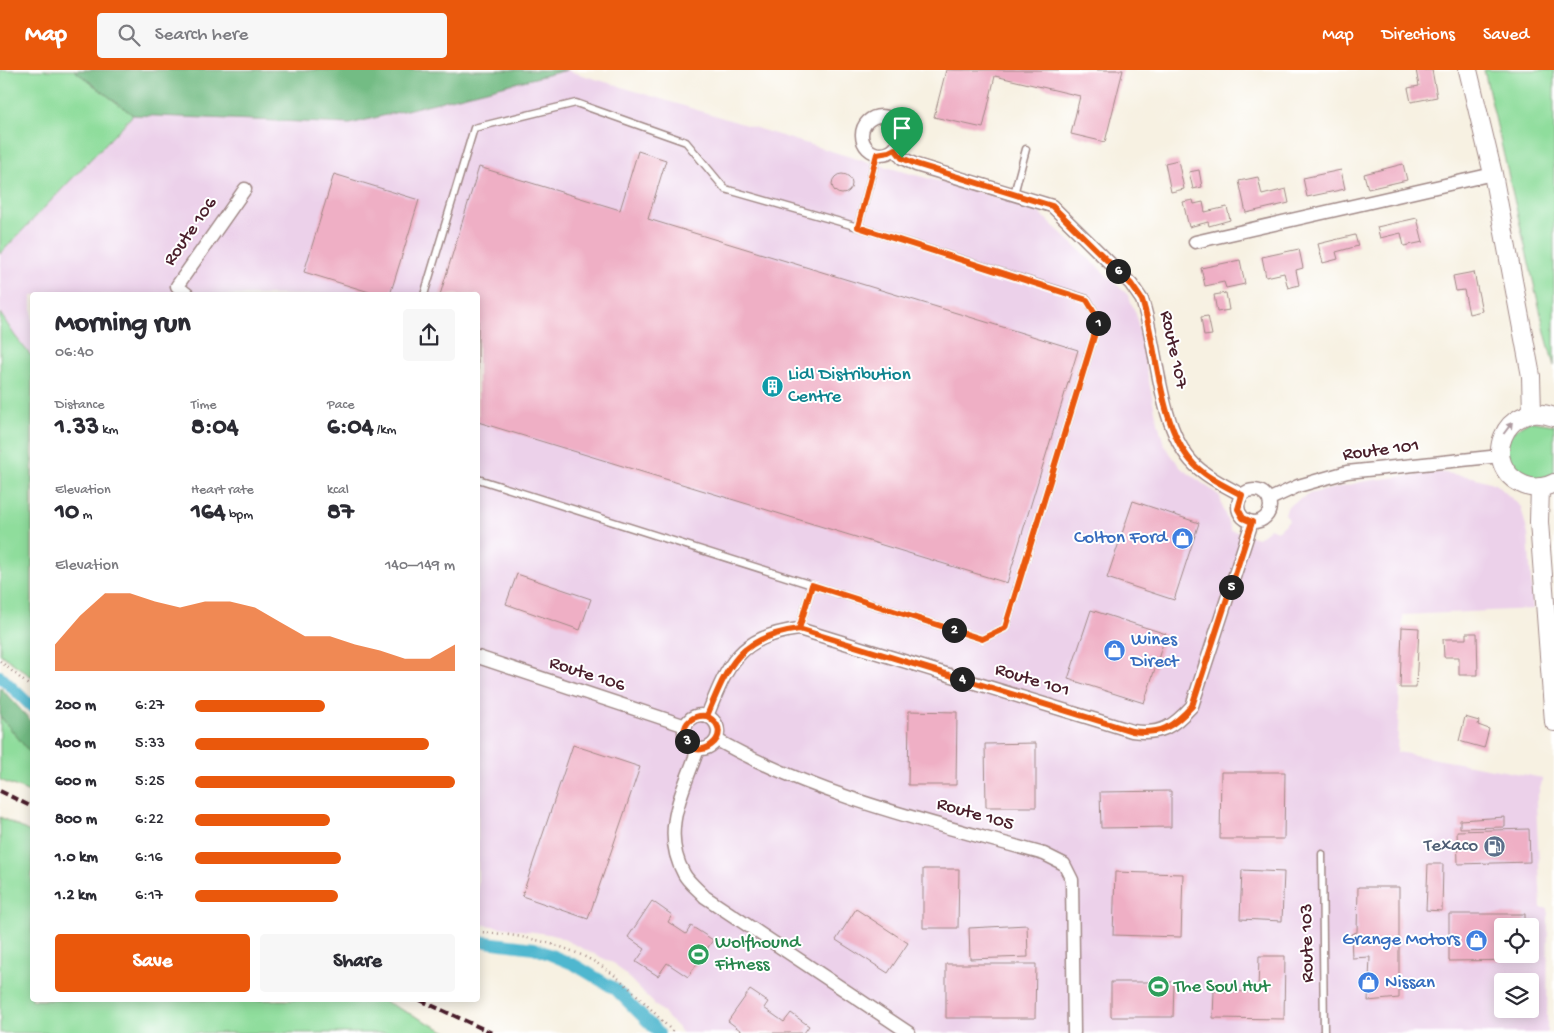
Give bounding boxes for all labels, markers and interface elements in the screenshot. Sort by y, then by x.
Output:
search box [97,13,447,58]
text: Map [25,21,67,50]
icon: search [115,21,143,49]
text: Search here [155,24,248,47]
text: Map [1322,25,1354,46]
text: Directions [1382,25,1455,46]
text: Saved [1483,25,1529,46]
pin [881,107,923,158]
icon: arrive [888,114,916,142]
street label: Route 106 [159,193,223,271]
pin: 6 [1106,258,1130,284]
text: 6 [1115,263,1122,280]
text: Morning run [55,308,190,341]
button: share [403,309,455,361]
street label: Route 107 [1154,309,1193,392]
pin: 1 [1086,310,1110,336]
text: 1 [1096,315,1101,332]
text: 06:40 [55,344,94,363]
place label: Lidl Distribution Centre [788,364,911,409]
building icon: Lidl Distribution Centre [760,374,784,398]
text: Distance [55,397,104,414]
text: Time [191,397,217,414]
text: Pace [327,397,354,414]
text: 1.33 [55,414,99,443]
text: 8:04 [191,414,239,443]
text: 6:04 [327,414,374,443]
text: km [99,422,118,439]
text: /km [374,422,396,439]
one-way arrow [1503,422,1514,435]
street label: Route 101 [1341,435,1421,467]
text: Elevation [55,482,111,499]
text: Heart rate [191,482,254,499]
text: kcal [327,482,349,499]
text: 10 [55,499,79,528]
text: 164 [191,499,226,528]
text: 87 [327,499,354,528]
text: m [79,507,93,524]
text: bpm [226,507,253,524]
shop icon: Colton Ford [1171,526,1195,550]
place label: Colton Ford [1074,527,1169,550]
text: Elevation [55,557,119,576]
text: 140–149 m [385,557,455,576]
pin: 5 [1218,574,1244,600]
text: 5 [1228,579,1235,596]
pin: 2 [942,618,966,642]
text: 2 [951,622,958,639]
place label: Wines Direct [1129,629,1180,674]
shop icon: Wines Direct [1103,639,1127,663]
street label: Route 106 [546,652,628,698]
street label: Route 101 [992,659,1072,703]
pin: 4 [950,666,974,692]
text: 4 [959,671,966,688]
text: 200 m [55,697,96,716]
text: 6:27 [135,697,164,716]
pin: 3 [674,728,700,754]
text: 3 [684,733,691,750]
text: 400 m [55,735,96,754]
text: 5:33 [135,735,165,754]
text: 600 m [55,773,96,792]
text: 5:25 [135,773,165,792]
street label: Route 105 [934,793,1016,837]
text: 800 m [55,811,97,830]
text: 6:22 [135,811,164,830]
fuel station icon: Texaco [1482,834,1506,858]
place label: Texaco [1423,835,1478,858]
text: 1.0 km [55,849,98,868]
text: 6:16 [135,849,163,868]
text: 1.2 km [55,887,97,906]
text: 6:17 [135,887,163,906]
street label: Route 103 [1296,903,1320,983]
map controls [1494,918,1539,1018]
button: locate [1494,918,1539,963]
shop icon: Grange Motors [1464,928,1488,952]
place label: Grange Motors [1342,929,1461,952]
place label: Wolfhound Fitness [714,932,802,977]
button: Save [55,934,250,992]
button: Share [260,934,455,992]
sports icon: Wolfhound Fitness [687,942,711,966]
shop icon: Nissan [1357,971,1381,995]
place label: Nissan [1385,972,1435,995]
button: layers [1494,973,1539,1018]
sports icon: The Soul Hut [1146,975,1170,999]
place label: The Soul Hut [1173,976,1272,999]

